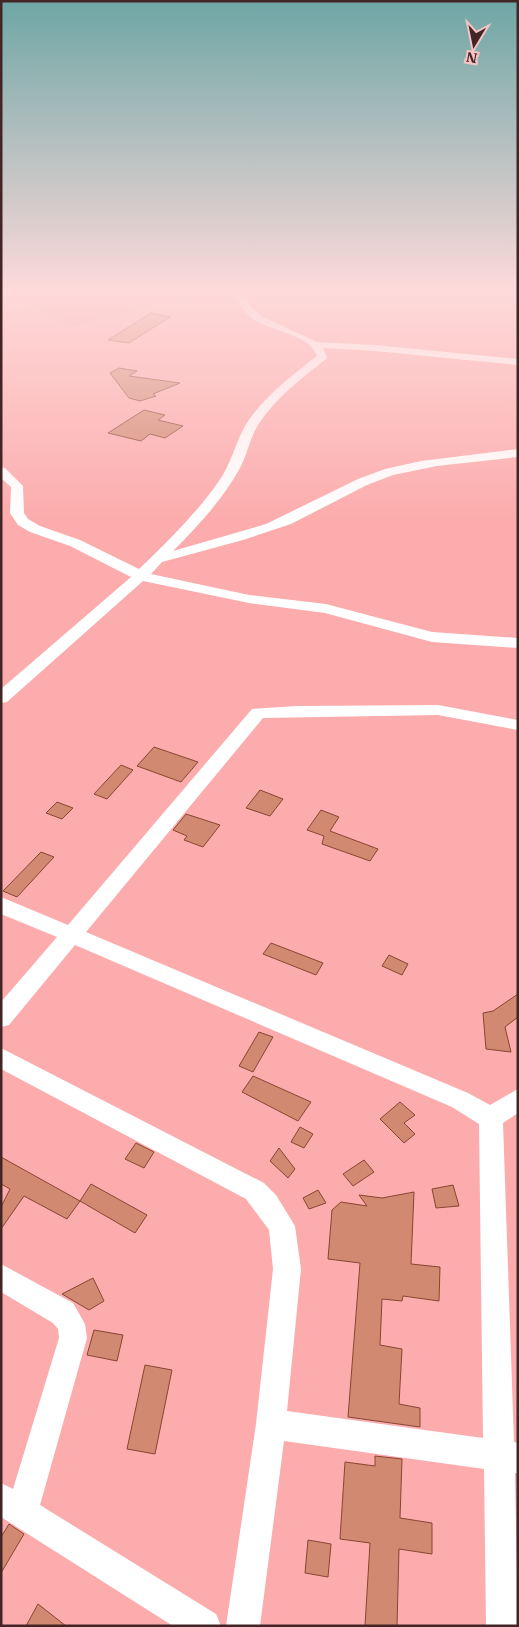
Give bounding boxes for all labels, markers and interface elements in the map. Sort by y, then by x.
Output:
north arrow [449,20,499,70]
text: N [465,48,479,68]

